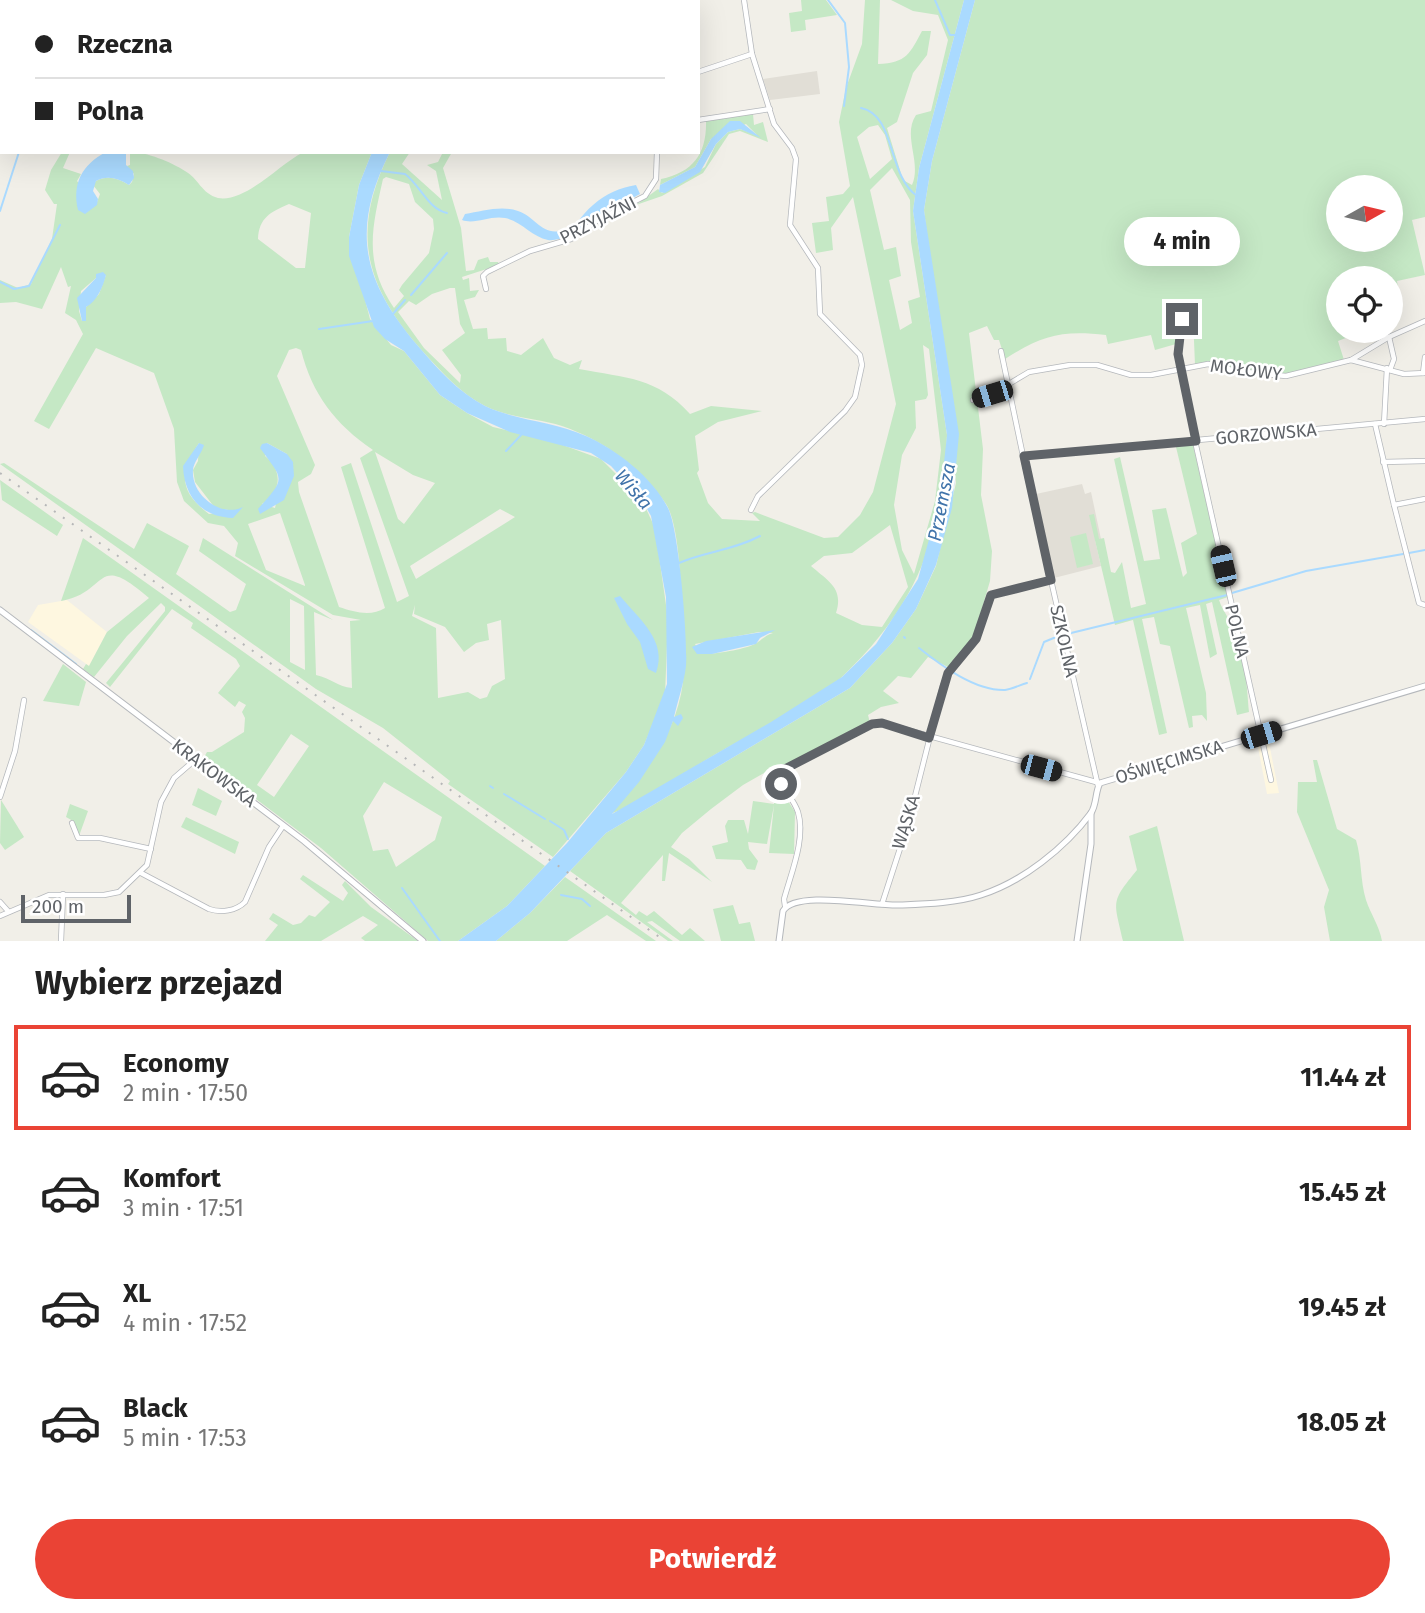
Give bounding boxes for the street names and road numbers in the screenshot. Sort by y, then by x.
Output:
street label: PRZYJAŹNI [555,190,640,249]
street label: MOŁOWY [1209,355,1283,385]
street label: GORZOWSKA [1215,419,1318,449]
street label: POLNA [1220,602,1254,661]
street label: SZKOLNA [1045,603,1083,680]
street label: KRAKOWSKA [167,734,261,812]
street label: OŚWIĘCIMSKA [1112,734,1226,789]
street label: WĄSKA [887,791,925,852]

